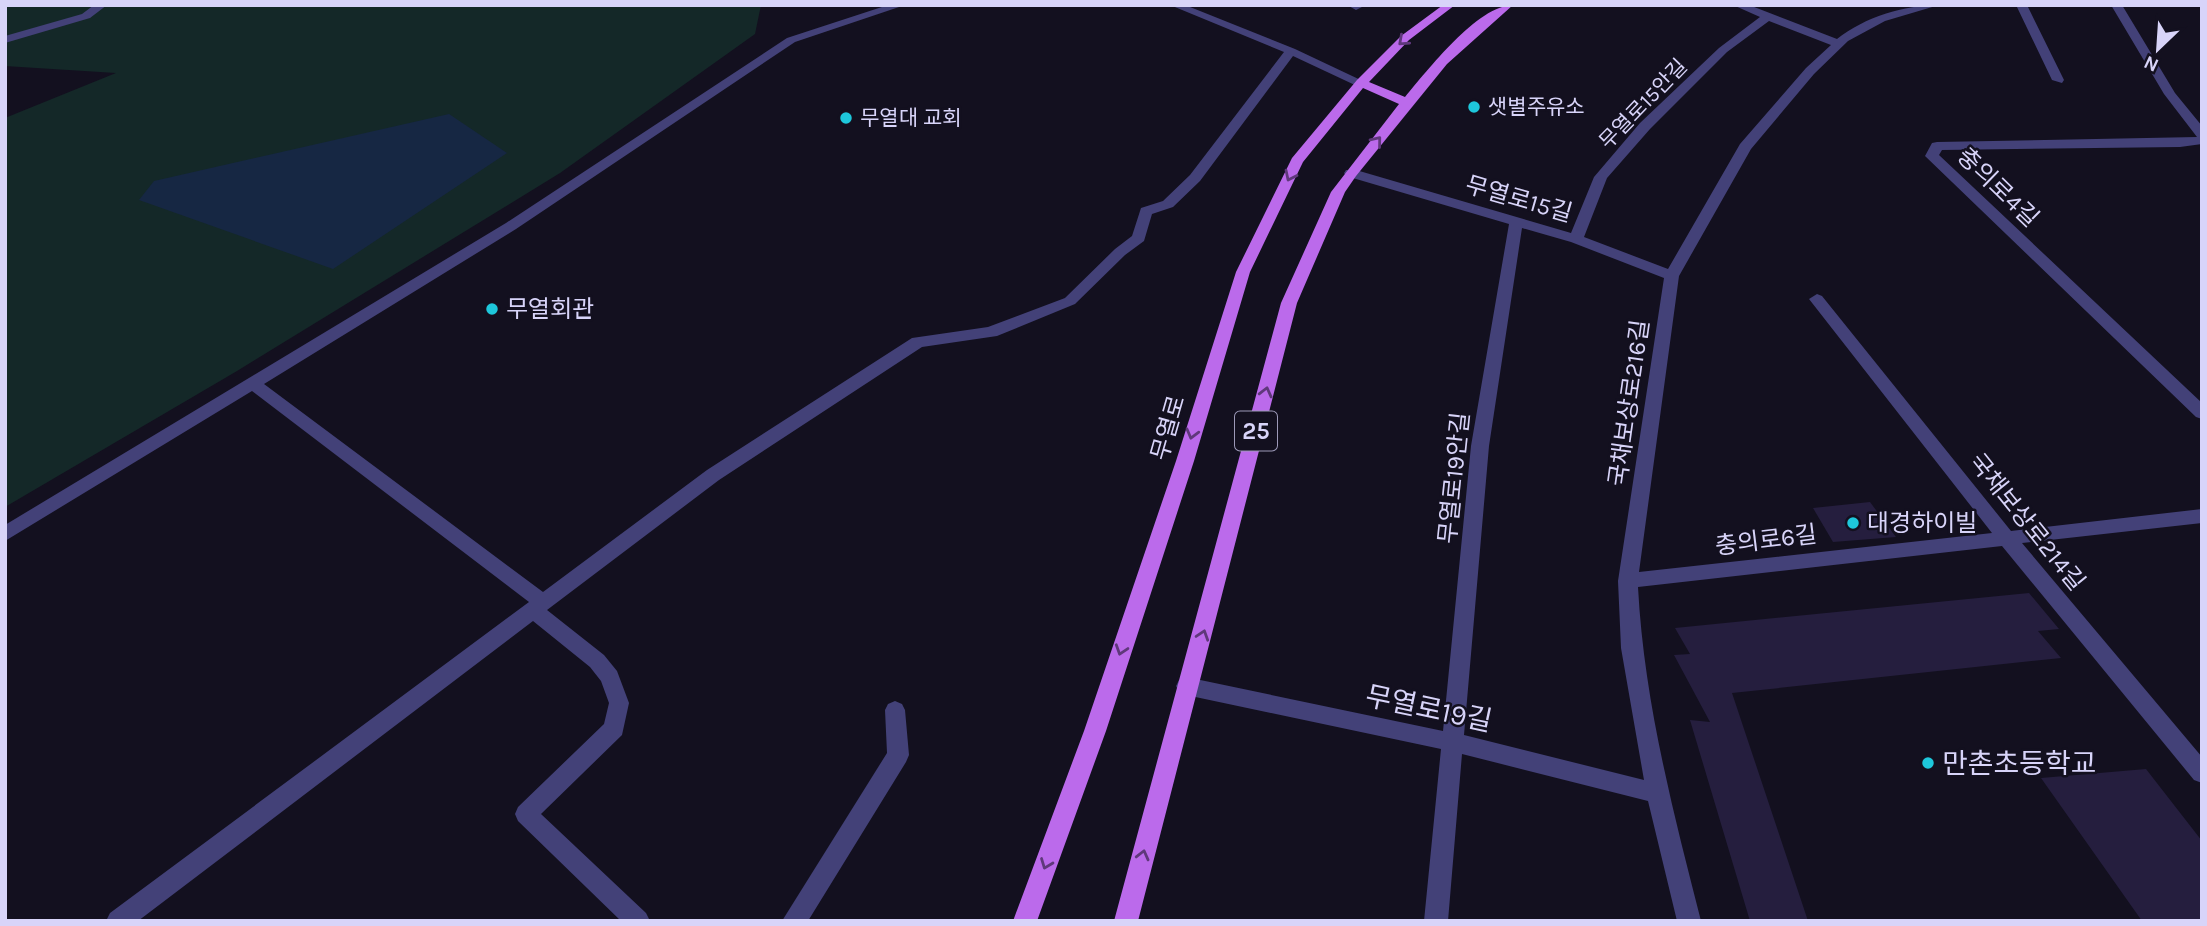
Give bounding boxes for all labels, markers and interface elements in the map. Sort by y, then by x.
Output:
north arrow [2123,14,2193,84]
one-way arrow [1398,33,1411,46]
text: N [2140,51,2162,76]
street label: 무열로15안길 [1594,54,1692,154]
place label: 샛별주유소 [1488,95,1585,119]
marker: 샛별주유소 [1466,99,1482,115]
place label: 무열대 교회 [860,106,962,130]
marker: 무열대 교회 [838,110,854,126]
one-way arrow [1368,137,1381,149]
street label: 충의로4길 [1952,142,2044,232]
one-way arrow [1284,169,1298,181]
street label: 무열로15길 [1462,170,1576,228]
place label: 무열회관 [506,295,594,323]
marker: 무열회관 [484,301,500,317]
street label: 국채보상로216길 [1603,318,1655,488]
one-way arrow [1258,386,1272,398]
street label: 무열로 [1145,392,1191,464]
street label: 무열로19안길 [1433,411,1475,545]
road number: 25 [1235,412,1277,450]
one-way arrow [1186,427,1200,439]
street label: 국채보상로214길 [1963,448,2091,596]
place label: 대경하이빌 [1867,509,1977,537]
marker: 대경하이빌 [1845,515,1861,531]
street label: 충의로6길 [1714,520,1818,560]
one-way arrow [1195,630,1209,642]
one-way arrow [1115,643,1130,655]
street label: 무열로19길 [1363,679,1495,738]
place label: 만촌초등학교 [1942,747,2097,780]
marker: 만촌초등학교 [1920,755,1936,771]
one-way arrow [1134,849,1149,861]
one-way arrow [1040,858,1054,870]

